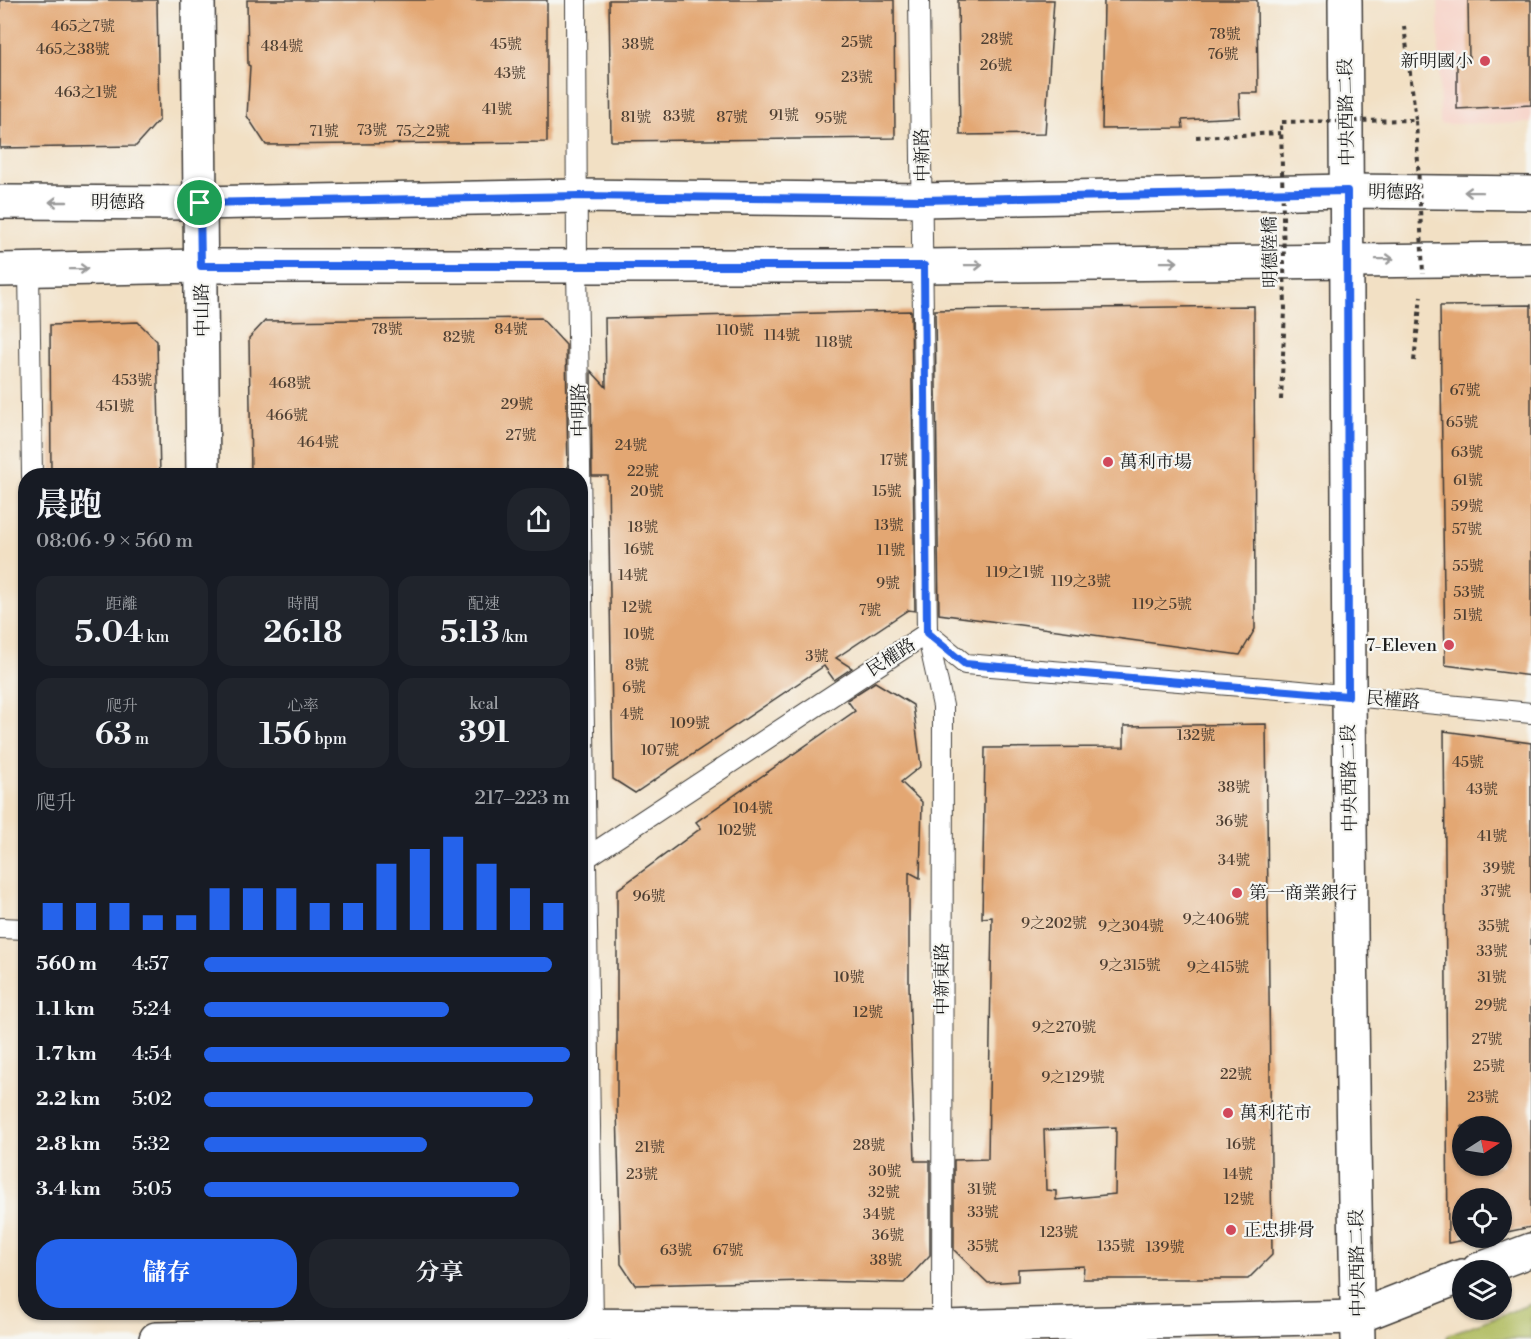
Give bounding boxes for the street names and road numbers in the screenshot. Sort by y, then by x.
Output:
street label: 中央西路二段 [1334,58,1359,166]
street label: 中新路 [911,128,934,182]
street label: 明德路 [1368,181,1422,204]
street label: 明德路 [91,191,145,214]
street label: 明德陸橋 [1258,216,1283,288]
street label: 中山路 [191,283,214,337]
street label: 中明路 [568,383,591,437]
street label: 民權路 [862,633,920,682]
street label: 民權路 [1365,687,1421,714]
street label: 中央西路二段 [1337,724,1362,832]
street label: 中新東路 [931,943,954,1015]
street label: 中央西路二段 [1345,1209,1370,1317]

